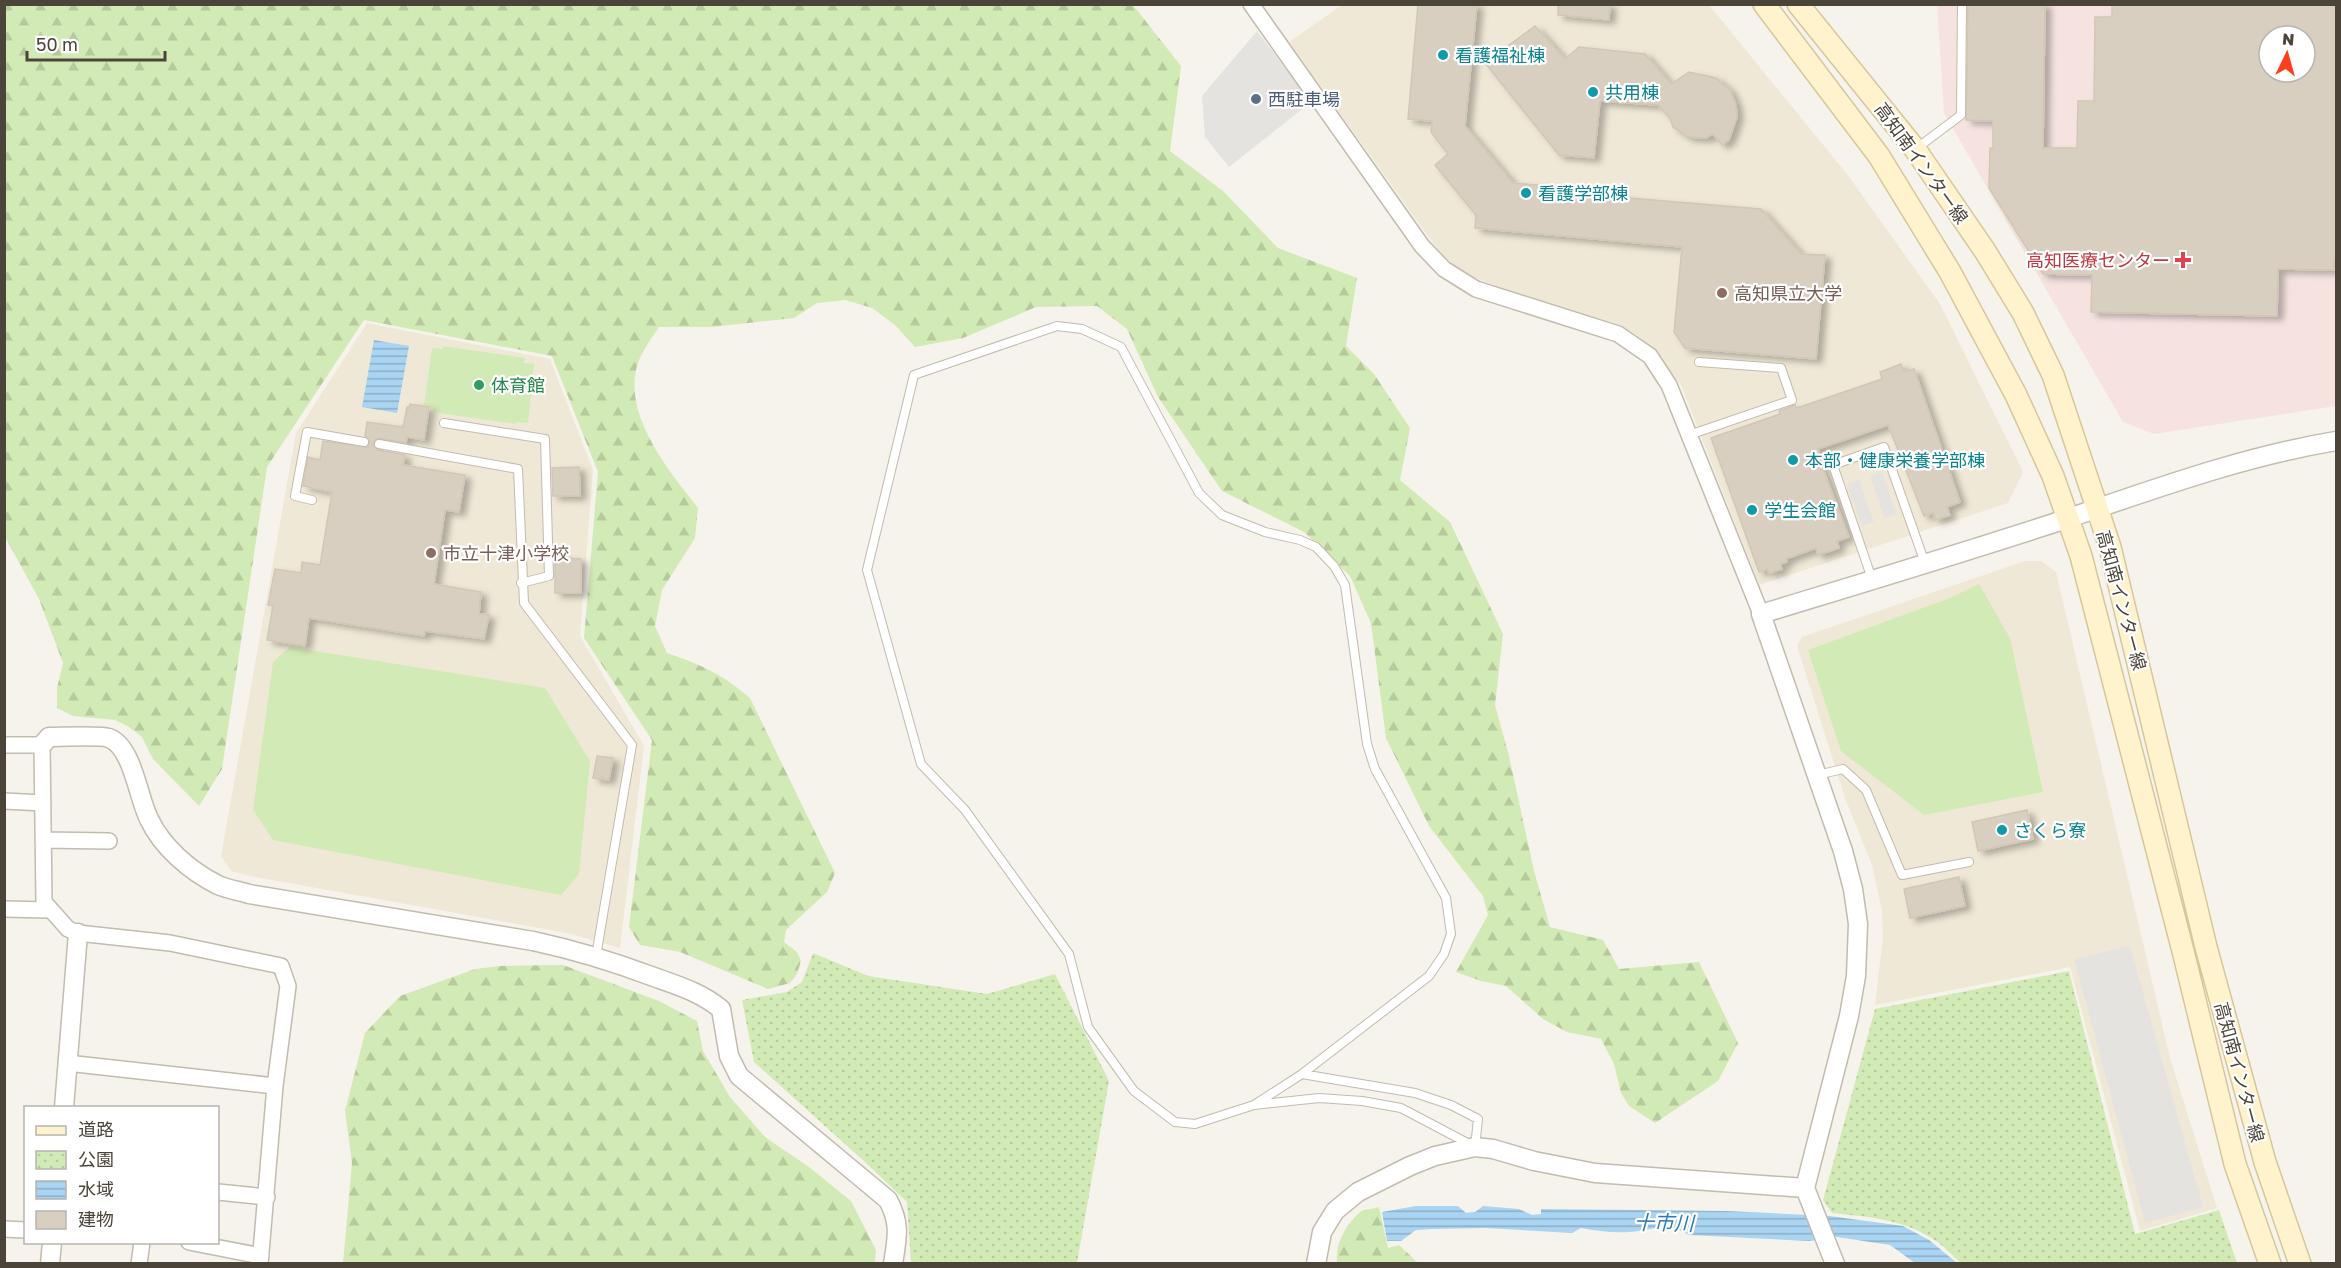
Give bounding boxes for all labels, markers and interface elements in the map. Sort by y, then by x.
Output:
scale bar [27,24,165,62]
north arrow [2257,24,2317,84]
text: N [2281,29,2295,50]
text: 50 m [36,33,78,55]
place label: 看護福祉棟 [1455,44,1545,66]
marker: 看護福祉棟 [1436,48,1450,62]
place label: 共用棟 [1605,81,1659,103]
marker: 共用棟 [1586,85,1600,99]
place label: 西駐車場 [1268,88,1340,110]
marker: 西駐車場 [1249,92,1263,106]
street label: 高知南インター線 [1871,98,1973,228]
place label: 看護学部棟 [1538,182,1628,204]
marker: 看護学部棟 [1519,186,1533,200]
place label: 高知医療センター [2026,249,2170,271]
marker: 高知医療センター [2174,251,2192,269]
place label: 高知県立大学 [1734,282,1842,304]
marker: 高知県立大学 [1715,286,1729,300]
place label: 体育館 [491,374,545,396]
marker: 体育館 [472,378,486,392]
place label: 本部・健康栄養学部棟 [1805,449,1985,471]
marker: 本部・健康栄養学部棟 [1786,453,1800,467]
place label: 学生会館 [1764,499,1836,521]
marker: 学生会館 [1745,503,1759,517]
street label: 高知南インター線 [2093,528,2151,672]
place label: 市立十津小学校 [443,542,569,564]
marker: 市立十津小学校 [424,546,438,560]
place label: さくら寮 [2014,819,2086,841]
marker: さくら寮 [1995,823,2009,837]
street label: 高知南インター線 [2211,1000,2269,1144]
legend [24,1106,219,1244]
text: 道路 [78,1118,114,1140]
text: 公園 [78,1148,114,1170]
text: 水域 [78,1178,114,1200]
text: 建物 [78,1208,114,1230]
water label: 十市川 [1634,1209,1696,1235]

